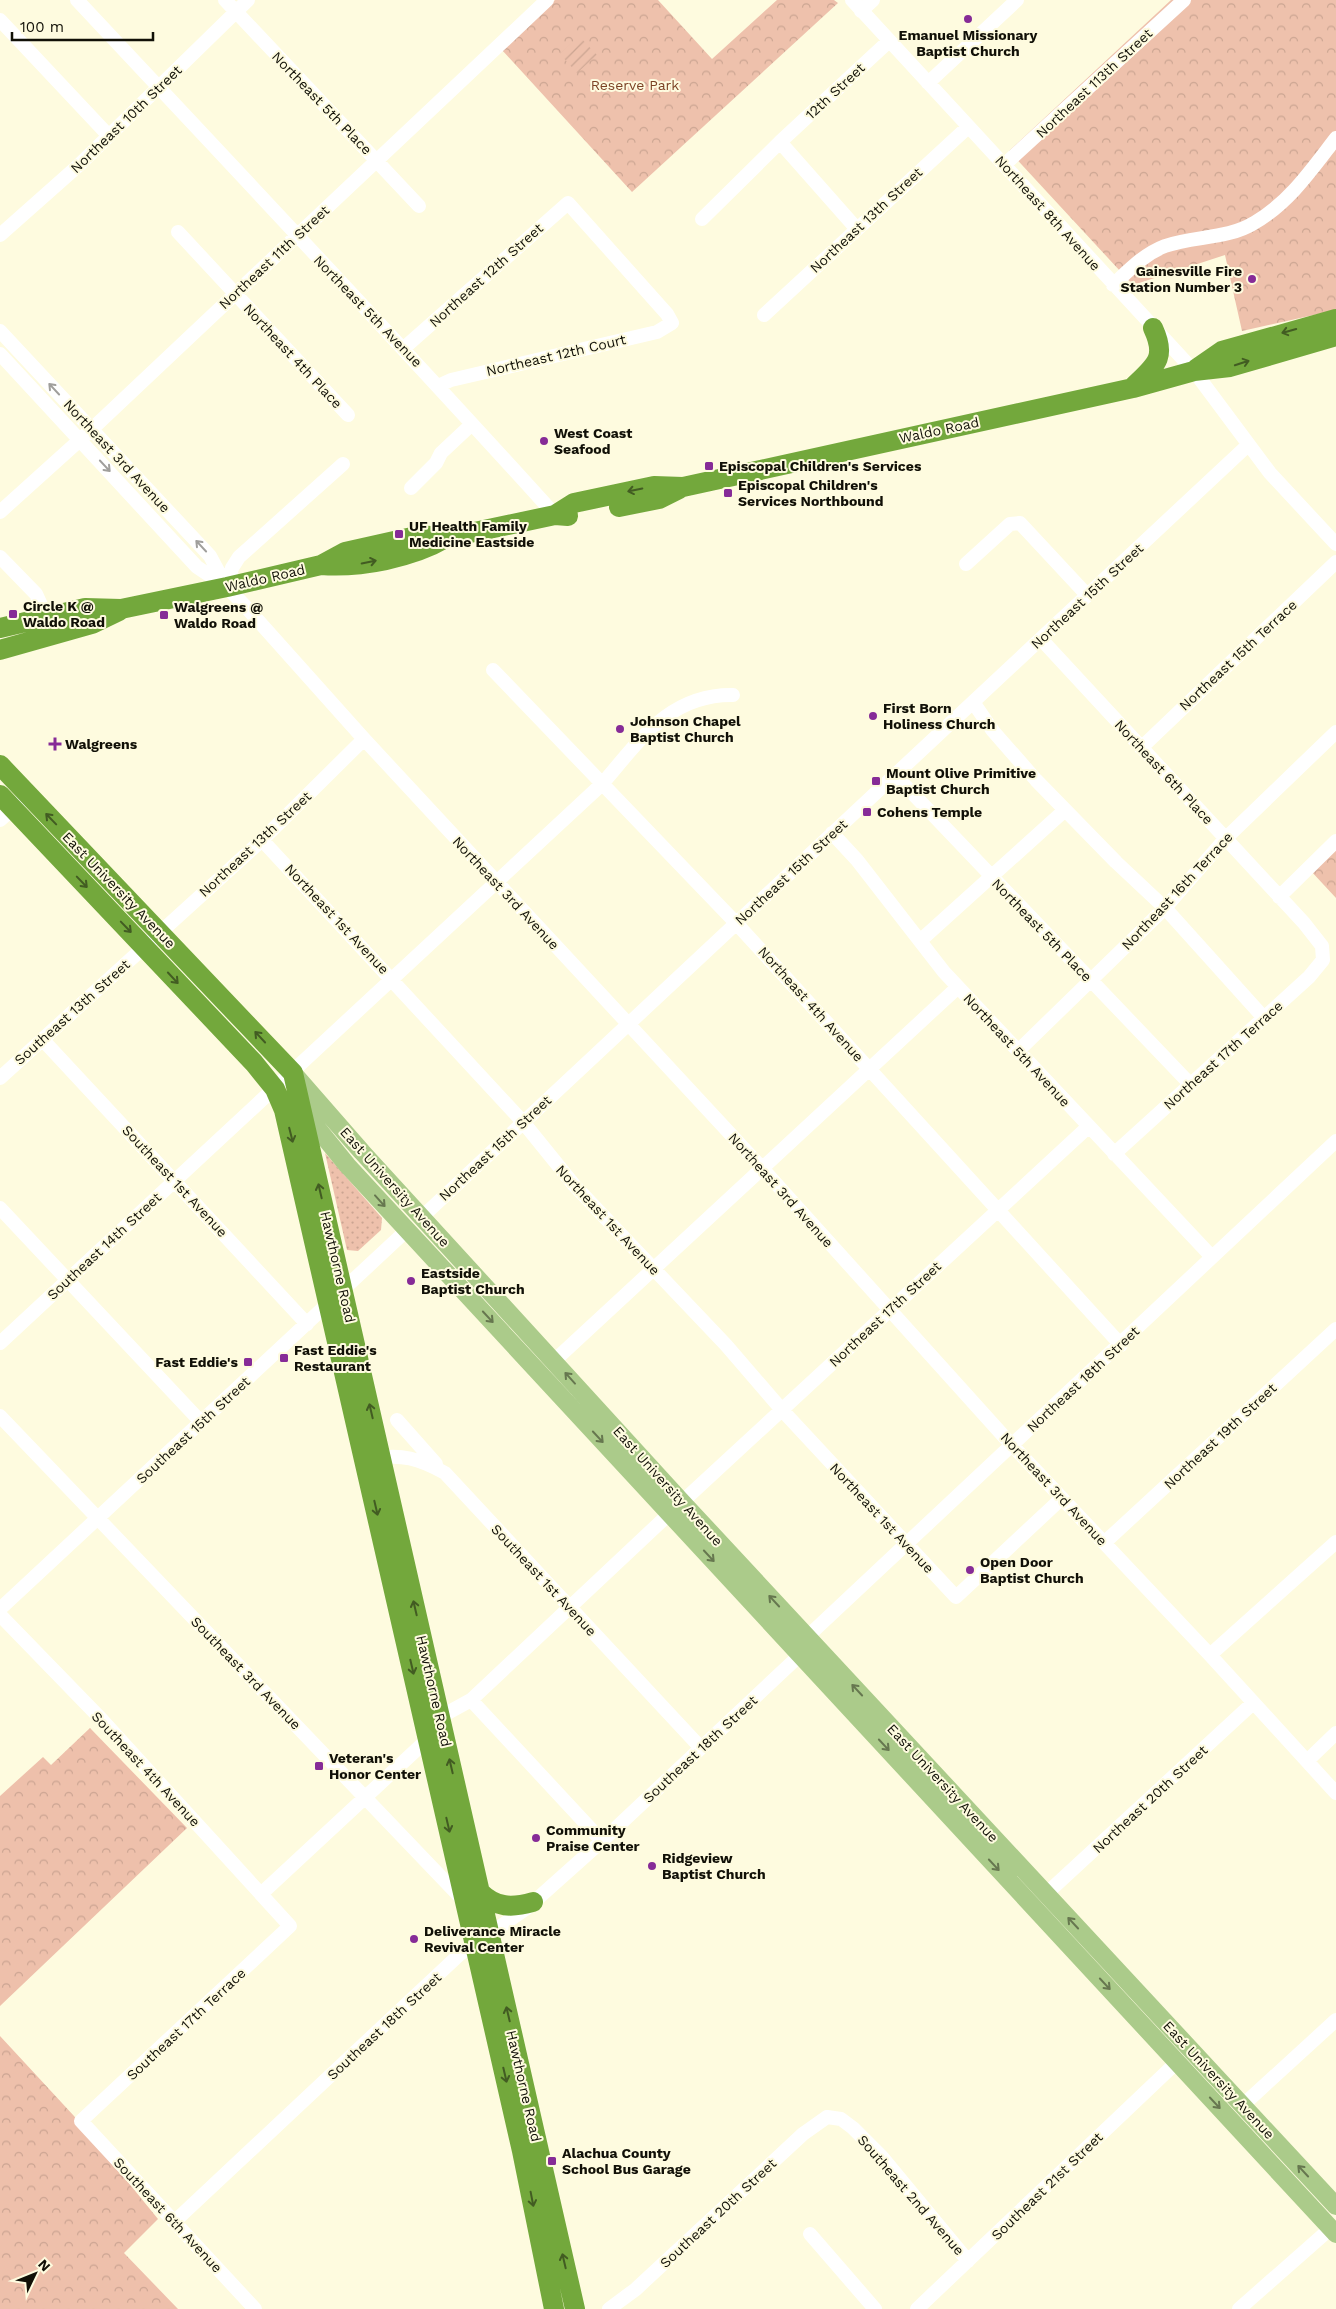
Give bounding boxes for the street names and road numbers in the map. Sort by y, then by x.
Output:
street label: Northeast 113th Street [1033,25,1155,141]
street label: Northeast 5th Place [269,48,375,158]
street label: 12th Street [802,59,868,122]
street label: Northeast 10th Street [67,62,185,176]
street label: Northeast 8th Avenue [992,152,1104,274]
street label: Northeast 13th Street [807,164,925,276]
street label: Northeast 11th Street [216,202,332,312]
street label: Northeast 12th Street [426,220,546,330]
street label: Northeast 5th Avenue [311,252,425,370]
street label: Northeast 4th Place [240,300,346,412]
street label: Northeast 12th Court [485,331,628,379]
street label: Northeast 3rd Avenue [60,396,174,516]
street label: Waldo Road [898,414,980,446]
street label: Northeast 15th Street [1028,540,1146,652]
street label: Waldo Road [224,561,306,595]
street label: Northeast 15th Terrace [1176,596,1300,714]
street label: Northeast 6th Place [1111,716,1217,828]
street label: Northeast 13th Street [196,788,314,900]
street label: Northeast 15th Street [732,816,850,928]
street label: East University Avenue [59,829,179,951]
street label: Northeast 16th Terrace [1118,829,1236,953]
street label: Northeast 3rd Avenue [449,833,563,953]
street label: Northeast 1st Avenue [282,861,392,977]
street label: Northeast 5th Place [989,875,1095,985]
street label: Northeast 4th Avenue [755,943,867,1065]
street label: Southeast 13th Street [11,956,133,1068]
street label: Northeast 5th Avenue [960,990,1074,1110]
street label: Northeast 17th Terrace [1160,997,1286,1113]
street label: Northeast 15th Street [436,1092,554,1204]
street label: Southeast 1st Avenue [119,1122,231,1240]
street label: East University Avenue [337,1124,453,1250]
street label: Northeast 3rd Avenue [725,1129,837,1251]
street label: Northeast 1st Avenue [553,1162,663,1278]
street label: Southeast 14th Street [44,1189,164,1303]
street label: Hawthorne Road [317,1210,359,1324]
street label: Northeast 17th Street [826,1258,944,1370]
street label: Northeast 18th Street [1024,1323,1143,1435]
street label: Southeast 15th Street [133,1373,253,1487]
street label: Northeast 19th Street [1161,1380,1280,1492]
street label: East University Avenue [610,1423,726,1549]
street label: Northeast 3rd Avenue [997,1429,1111,1549]
street label: Northeast 1st Avenue [827,1460,937,1576]
street label: Southeast 1st Avenue [488,1521,600,1639]
street label: Southeast 3rd Avenue [188,1613,304,1733]
street label: Hawthorne Road [413,1634,455,1748]
street label: Southeast 18th Street [640,1692,760,1806]
street label: Southeast 4th Avenue [89,1708,203,1830]
street label: East University Avenue [884,1721,1002,1845]
street label: Northeast 20th Street [1089,1742,1211,1856]
street label: Southeast 17th Terrace [123,1965,249,2083]
street label: Southeast 18th Street [324,1969,444,2083]
street label: East University Avenue [1160,2018,1278,2142]
street label: Hawthorne Road [503,2029,545,2143]
street label: Southeast 21st Street [988,2129,1106,2243]
street label: Southeast 2nd Avenue [854,2132,968,2258]
street label: Southeast 6th Avenue [111,2154,225,2276]
street label: Southeast 20th Street [657,2155,779,2271]

